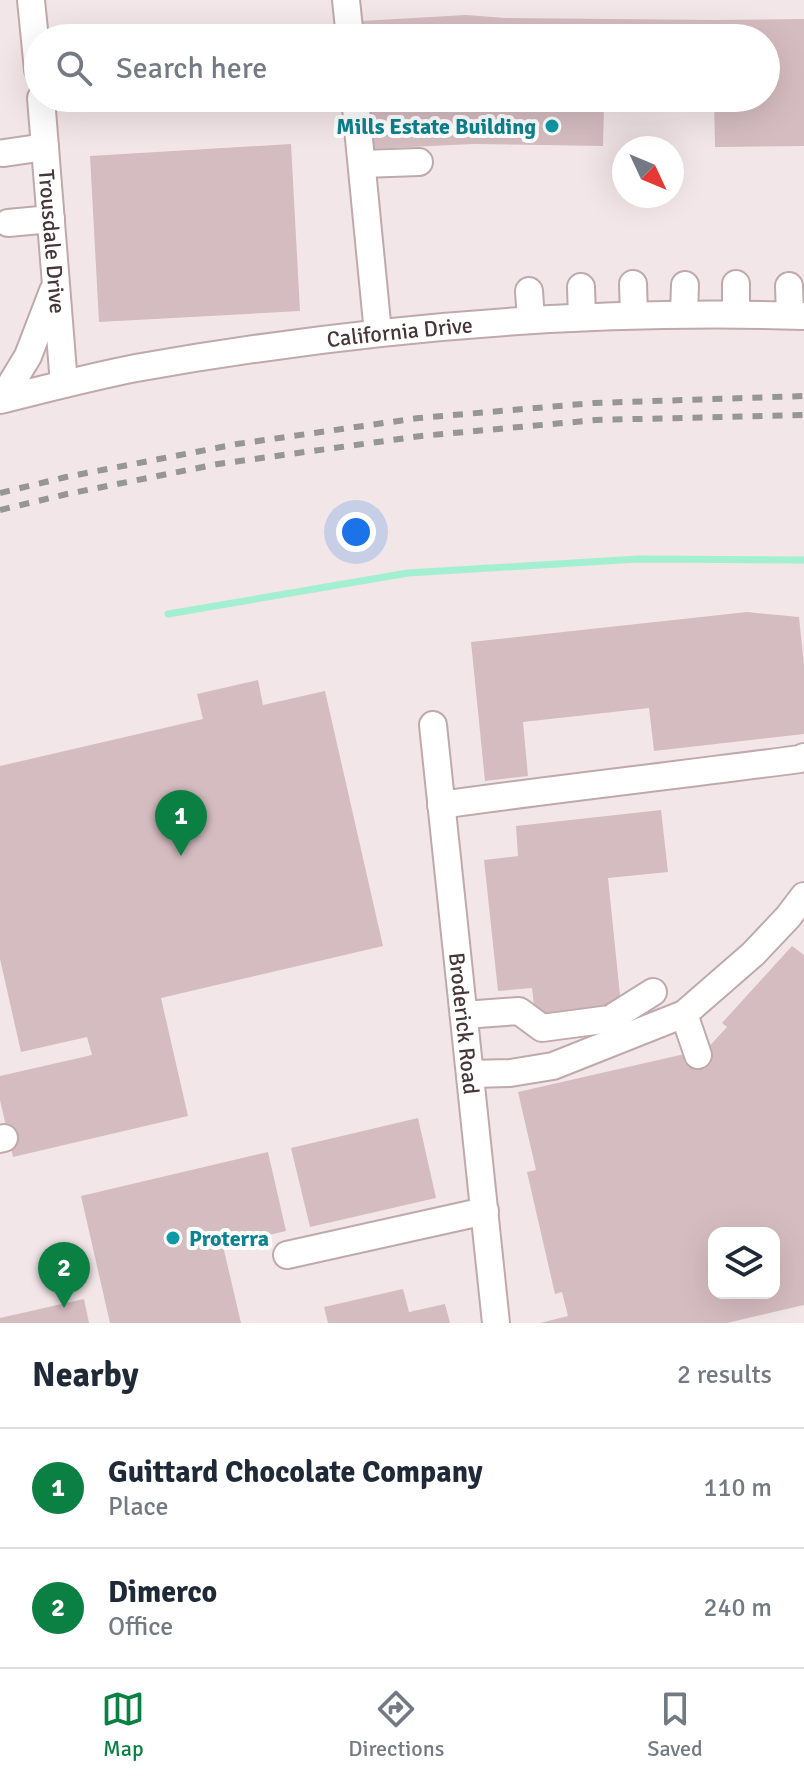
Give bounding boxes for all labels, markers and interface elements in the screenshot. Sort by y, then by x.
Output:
search box [24,24,780,112]
icon: search [52,46,96,90]
text: Search here [116,50,267,87]
place label: Mills Estate Building [336,113,536,140]
marker: Mills Estate Building [543,117,561,135]
north arrow [612,136,684,208]
street label: Trousdale Drive [33,168,72,315]
street label: California Drive [325,311,474,353]
your location [336,512,376,552]
pin: 1 [155,790,207,856]
street label: Broderick Road [444,951,485,1096]
place label: Proterra [189,1225,269,1252]
map controls [708,1227,780,1299]
button: layers [708,1227,780,1299]
marker: Proterra [164,1229,182,1247]
pin: 2 [38,1242,90,1308]
text: Nearby [32,1354,139,1396]
text: 2 results [677,1359,772,1391]
text: Guittard Chocolate Company [108,1454,483,1491]
text: 1 [51,1472,65,1504]
text: 110 m [703,1472,772,1504]
text: Place [108,1491,169,1523]
text: Dimerco [108,1574,217,1611]
text: 2 [51,1592,65,1624]
text: 240 m [703,1592,772,1624]
text: Office [108,1611,173,1643]
tab: Map [101,1687,145,1762]
tab: Directions [348,1687,444,1762]
tab: Saved [647,1687,703,1762]

